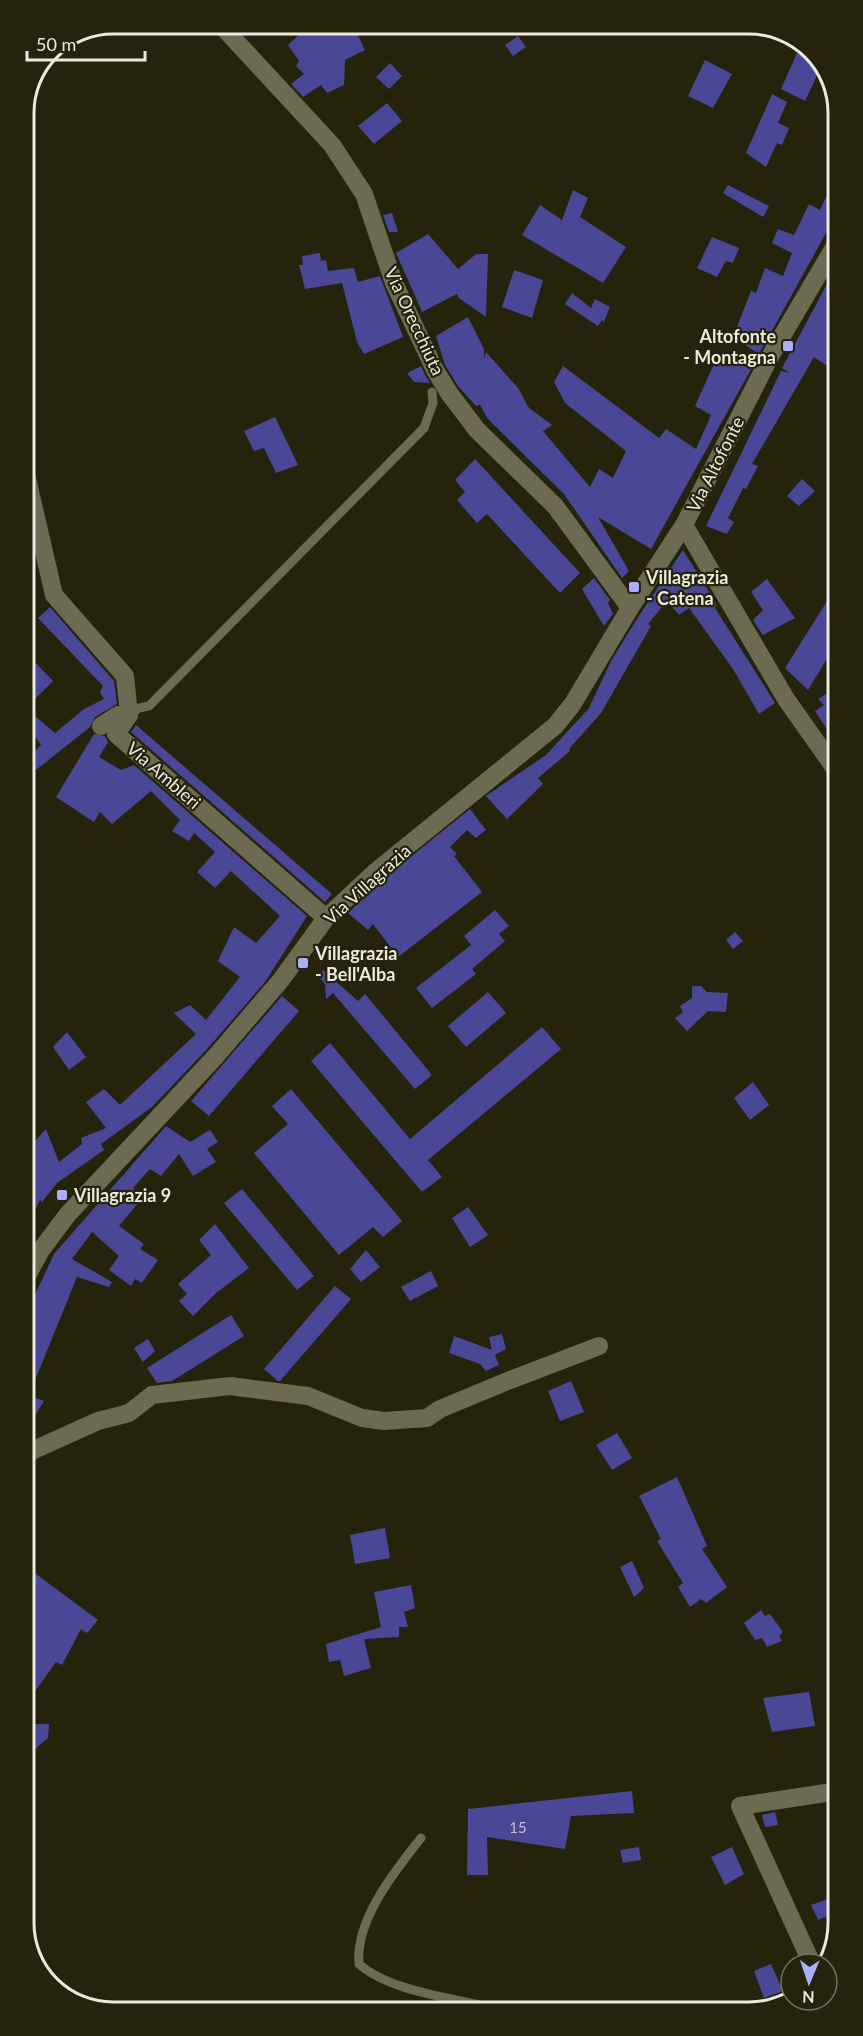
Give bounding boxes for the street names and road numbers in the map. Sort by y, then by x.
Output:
street label: Via Orecchiuta [380,263,450,379]
street label: Via Altofonte [682,413,748,515]
street label: Via Ambleri [122,737,206,813]
street label: Via Villagrazia [319,839,415,929]

